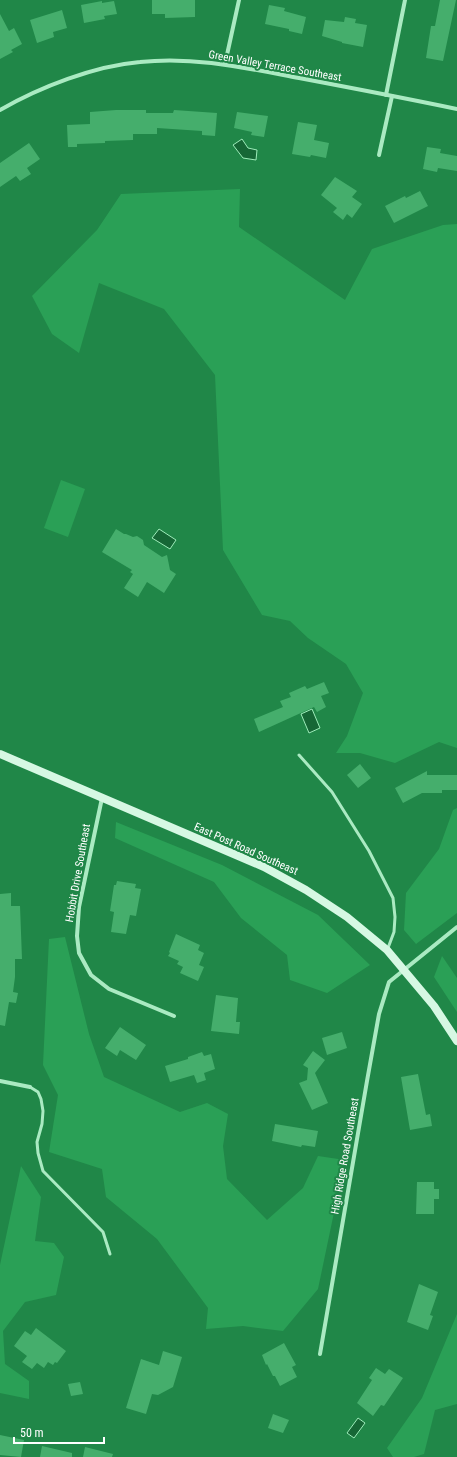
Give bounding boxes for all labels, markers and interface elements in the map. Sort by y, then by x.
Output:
street label: Green Valley Terrace Southeast [207,48,343,84]
street label: East Post Road Southeast [192,820,300,878]
street label: Hobbit Drive Southeast [63,823,93,923]
street label: High Ridge Road Southeast [328,1097,362,1215]
scale bar [14,1419,104,1445]
text: 50 m [20,1426,44,1440]

